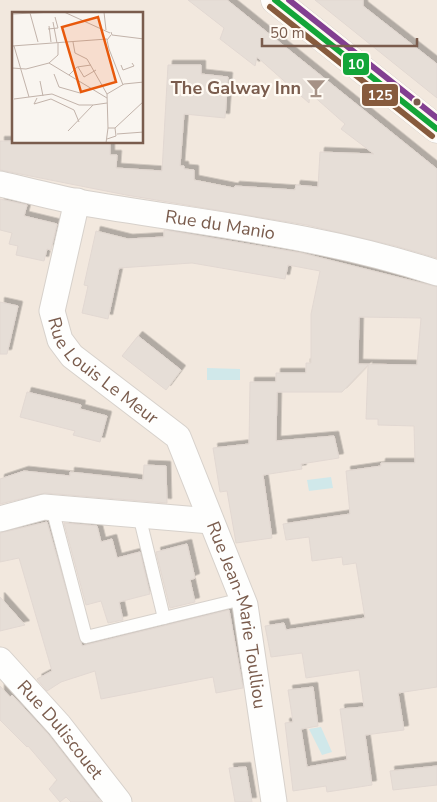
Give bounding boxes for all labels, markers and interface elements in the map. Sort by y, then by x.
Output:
inset map [12,12,144,144]
scale bar [262,15,417,47]
text: 50 m [270,23,305,43]
line badge: 10 [342,52,370,76]
text: 10 [348,55,364,74]
place label: The Galway Inn [171,76,301,100]
bar icon: The Galway Inn [305,77,327,99]
line badge: 125 [361,83,399,107]
text: 125 [367,86,393,105]
unlabelled marker [412,97,422,107]
street label: Rue du Manio [164,204,277,245]
street label: Rue Louis Le Meur [42,314,164,430]
street label: Rue Jean-Marie Toulliou [201,518,272,710]
street label: Rue Duliscouet [12,675,109,784]

